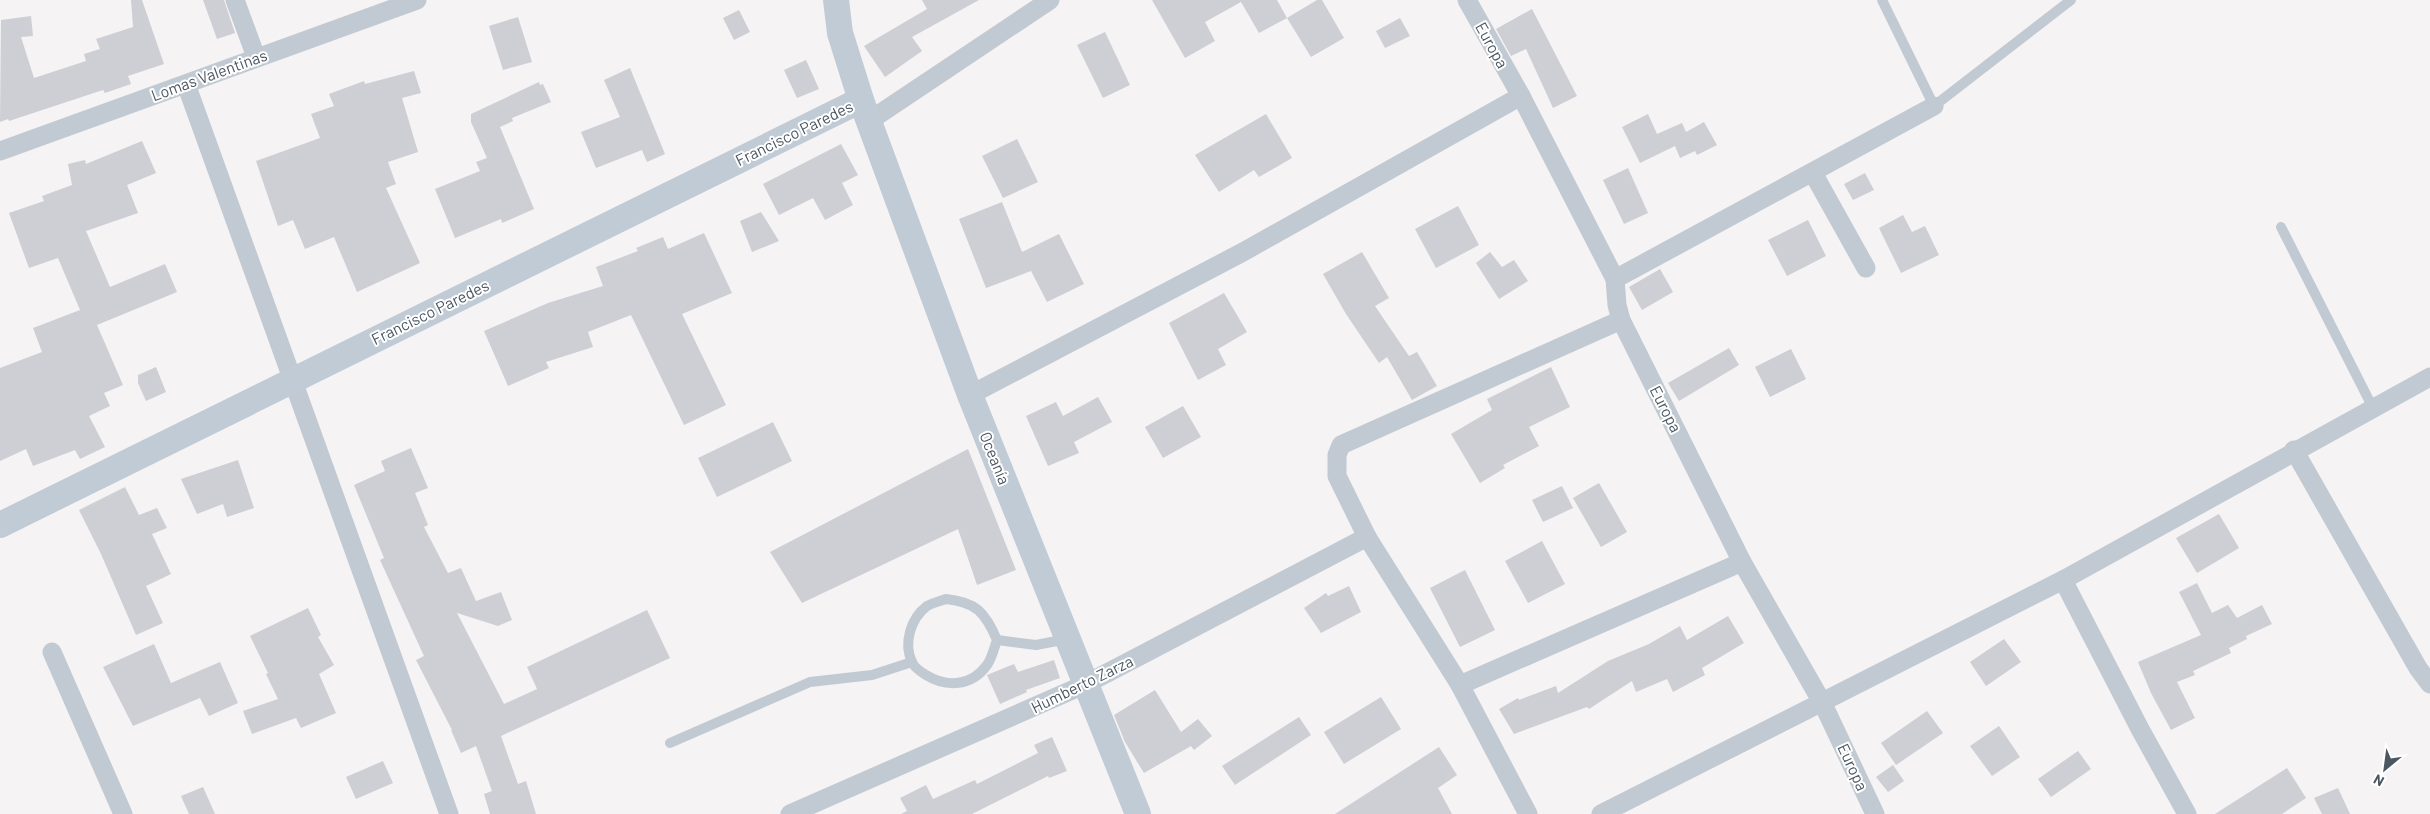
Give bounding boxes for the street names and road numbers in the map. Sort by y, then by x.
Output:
street label: Europa [1472,18,1513,71]
street label: Lomas Valentinas [148,45,269,104]
street label: Francisco Paredes [732,96,856,169]
street label: Francisco Paredes [368,275,492,348]
street label: Europa [1647,382,1686,435]
street label: Oceanía [976,429,1015,487]
street label: Humberto Zarza [1028,651,1136,716]
street label: Europa [1834,740,1873,793]

